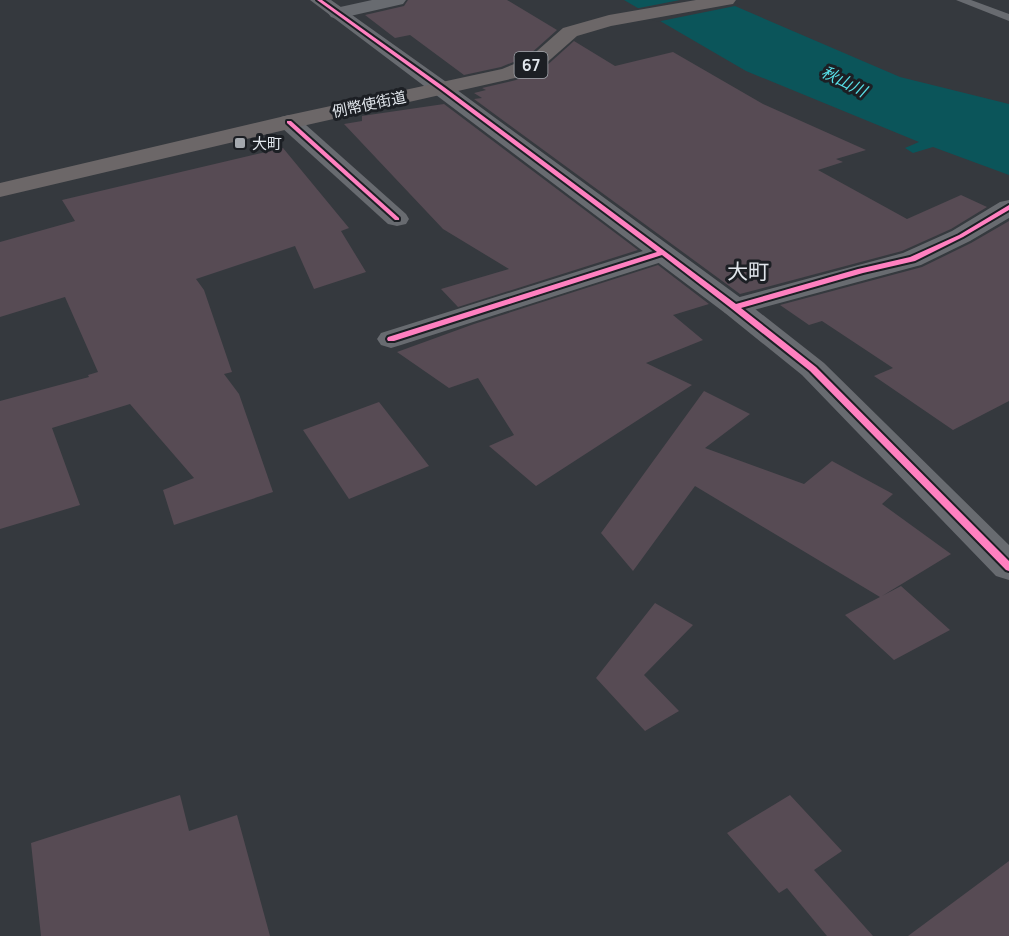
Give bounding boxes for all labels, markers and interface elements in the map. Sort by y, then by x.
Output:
road number: 67 [514,52,548,78]
water label: 秋山川 [818,60,872,103]
street label: 例幣使街道 [330,86,408,122]
place label: 大町 [252,133,282,154]
marker: 大町 [233,136,247,150]
district label: 大町 [727,257,769,285]

